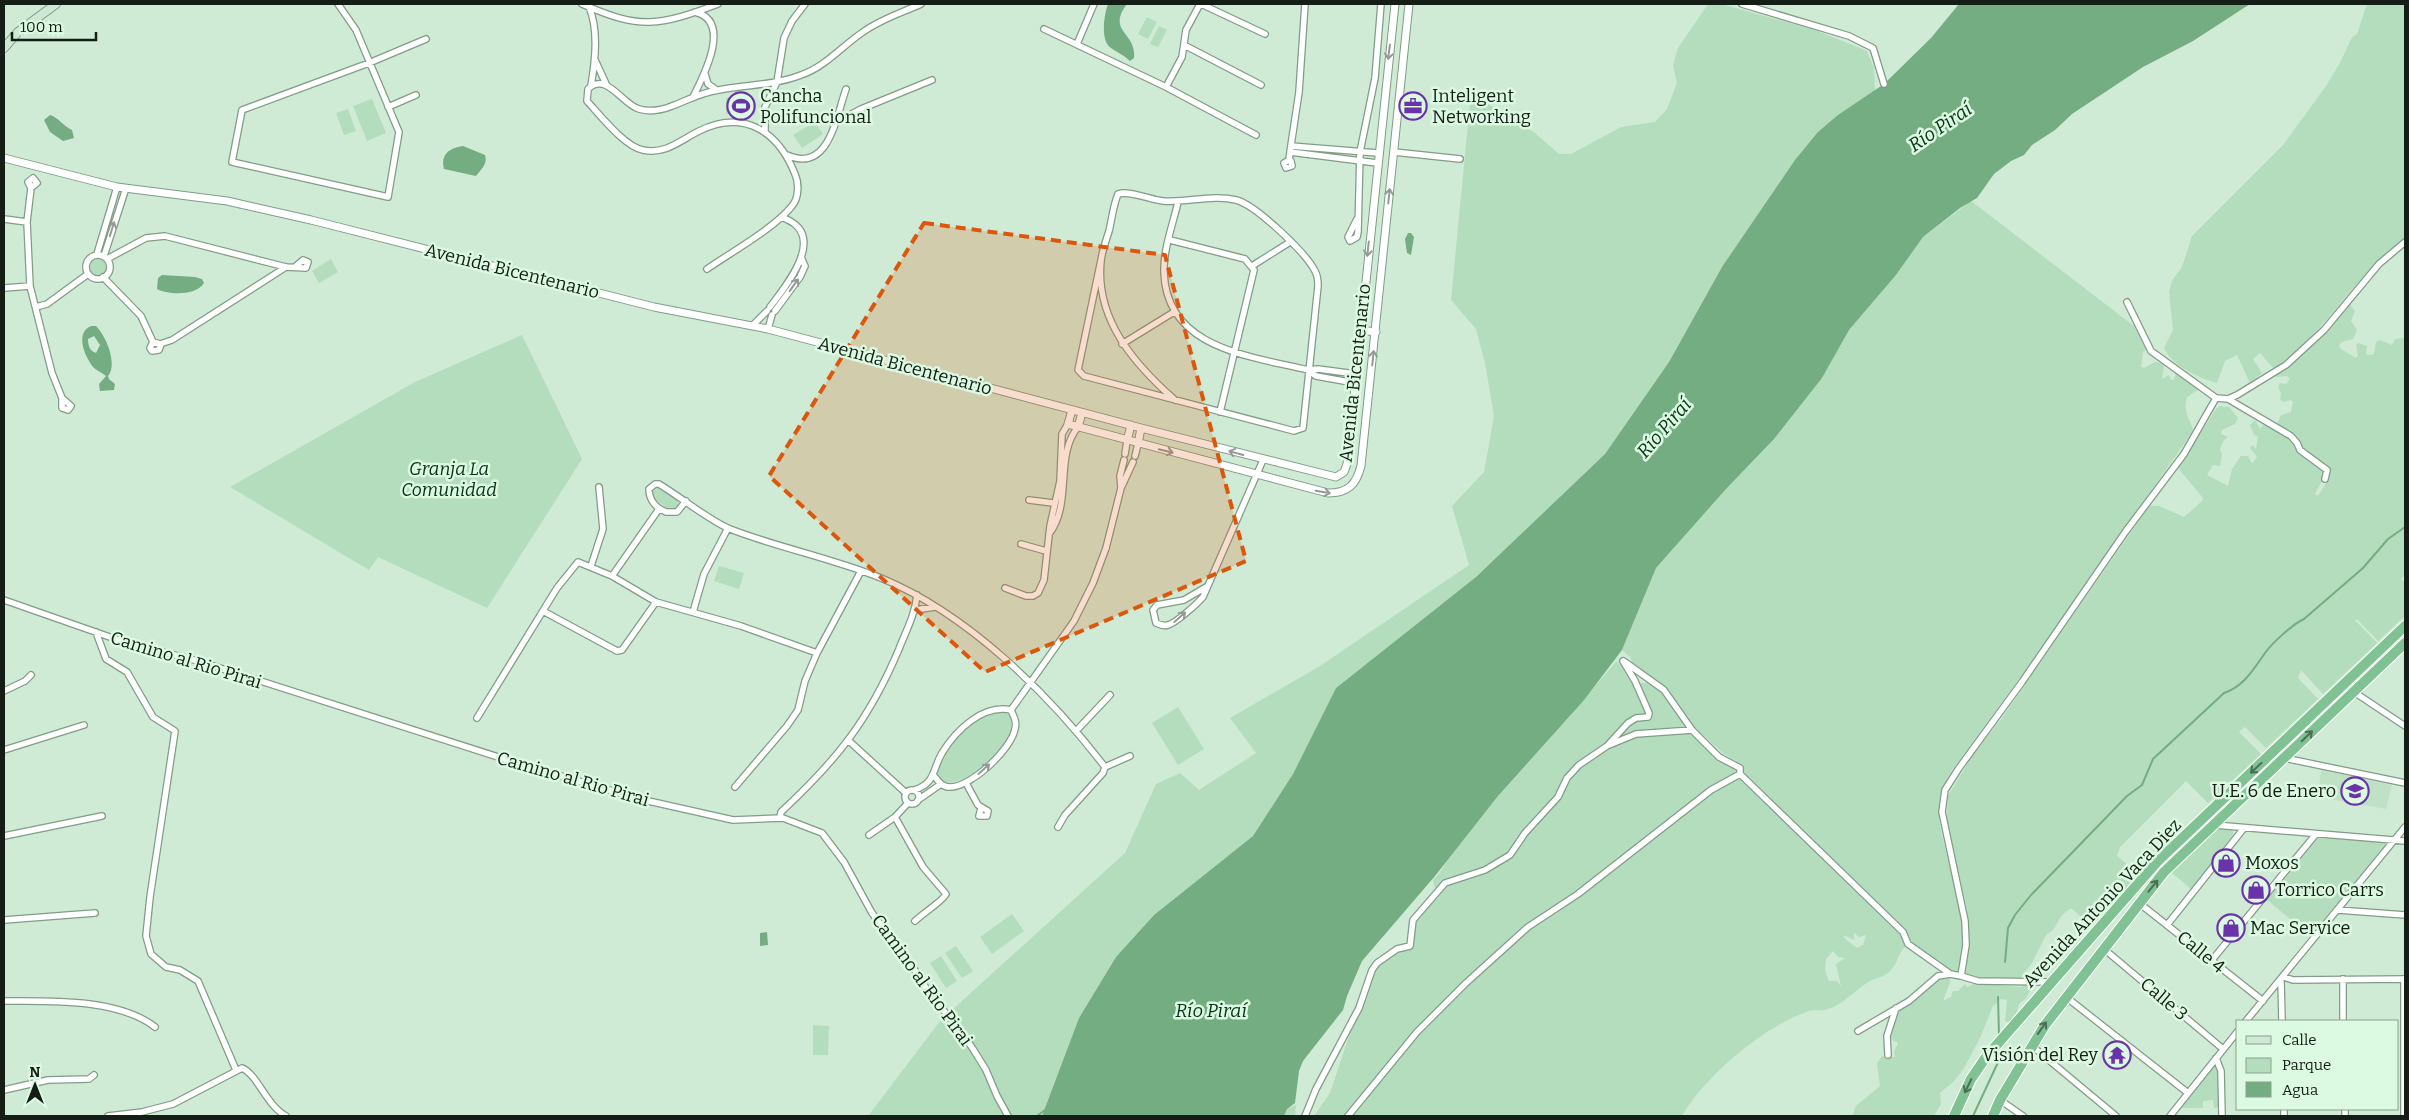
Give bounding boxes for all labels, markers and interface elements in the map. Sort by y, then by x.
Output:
scale bar [12,10,96,42]
text: 100 m [20,18,63,36]
one-way arrow [1384,44,1394,60]
place label: Cancha Polifuncional [760,85,871,128]
place label: Inteligent Networking [1432,85,1531,128]
sports icon: Cancha Polifuncional [726,91,756,121]
office icon: Inteligent Networking [1398,91,1428,121]
water label: Río Piraí [1904,97,1977,157]
one-way arrow [1384,188,1394,204]
one-way arrow [108,221,118,237]
street label: Avenida Bicentenario [422,239,602,303]
one-way arrow [1364,240,1373,256]
one-way arrow [789,278,799,292]
street label: Avenida Bicentenario [1335,283,1375,463]
street label: Avenida Bicentenario [816,332,994,400]
one-way arrow [1368,350,1378,366]
water label: Río Piraí [1632,392,1697,463]
one-way arrow [1157,447,1173,456]
one-way arrow [1229,448,1245,457]
park label: Granja La Comunidad [401,458,497,501]
one-way arrow [1315,487,1331,497]
one-way arrow [1173,611,1186,623]
street label: Camino al Rio Pirai [108,627,264,693]
one-way arrow [2301,730,2313,742]
street label: Camino al Rio Pirai [494,747,652,811]
one-way arrow [2250,762,2262,774]
one-way arrow [978,763,991,775]
school or university icon: U.E. 6 de Enero [2340,776,2370,806]
place label: U.E. 6 de Enero [2212,780,2336,802]
street label: Avenida Antonio Vaca Diez [2018,814,2186,992]
shop icon: Moxos [2211,848,2241,878]
place label: Moxos [2245,852,2299,874]
shop icon: Torrico Carrs [2241,875,2271,905]
place label: Torrico Carrs [2275,879,2384,901]
one-way arrow [2147,880,2158,893]
street label: Camino al Rio Pirai [867,910,977,1050]
shop icon: Mac Service [2216,913,2246,943]
place label: Mac Service [2250,917,2350,939]
street label: Calle 4 [2173,926,2230,978]
street label: Calle 3 [2136,973,2192,1025]
water label: Río Piraí [1175,999,1248,1022]
legend [2236,1020,2399,1110]
one-way arrow [2037,1021,2047,1035]
text: Calle [2282,1031,2316,1049]
temple icon: Visión del Rey [2102,1040,2132,1070]
place label: Visión del Rey [1982,1044,2098,1066]
text: Parque [2282,1056,2331,1074]
north arrow [10,1060,60,1110]
text: N [30,1064,41,1081]
one-way arrow [1963,1078,1972,1093]
text: Agua [2282,1081,2318,1099]

